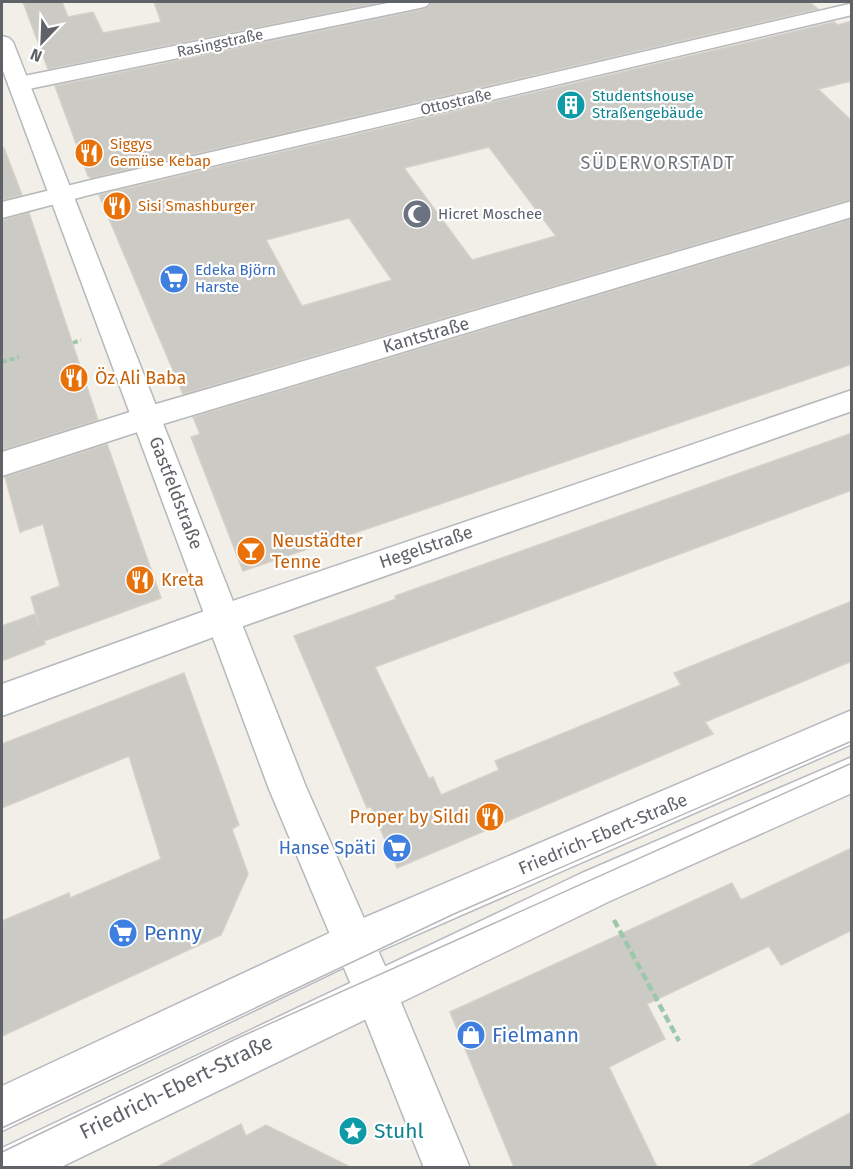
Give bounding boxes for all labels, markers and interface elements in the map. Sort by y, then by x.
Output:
north arrow [12,12,72,72]
street label: Rasingstraße [175,25,265,61]
text: N [28,45,45,66]
street label: Ottostraße [419,85,493,119]
place label: Studentshouse Straßengebäude [592,87,703,122]
building icon: Studentshouse Straßengebäude [555,89,587,121]
place label: Siggys Gemüse Kebap [110,135,211,170]
restaurant icon: Siggys Gemüse Kebap [73,137,105,169]
district label: SÜDERVORSTADT [581,152,735,174]
restaurant icon: Sisi Smashburger [101,190,133,222]
place label: Sisi Smashburger [138,197,255,215]
mosque icon: Hicret Moschee [401,198,433,230]
place label: Hicret Moschee [438,205,542,223]
place label: Edeka Björn Harste [195,261,276,296]
supermarket icon: Edeka Björn Harste [158,263,190,295]
street label: Kantstraße [380,312,472,358]
restaurant icon: Öz Ali Baba [58,362,90,394]
place label: Öz Ali Baba [95,367,186,389]
street label: Gastfeldstraße [144,434,208,552]
street label: Hegelstraße [376,521,476,573]
place label: Neustädter Tenne [272,530,363,573]
bar icon: Neustädter Tenne [235,535,267,567]
restaurant icon: Kreta [124,564,156,596]
place label: Kreta [161,569,204,591]
street label: Friedrich-Ebert-Straße [515,788,691,880]
restaurant icon: Proper by Sildi [474,801,506,833]
place label: Proper by Sildi [350,806,469,828]
supermarket icon: Hanse Späti [381,832,413,864]
place label: Hanse Späti [279,837,376,859]
supermarket icon: Penny [107,917,139,949]
place label: Penny [144,920,202,946]
shop icon: Fielmann [455,1019,487,1051]
place label: Fielmann [492,1022,579,1048]
street label: Friedrich-Ebert-Straße [75,1029,277,1145]
place icon: Stuhl [337,1115,369,1147]
place label: Stuhl [374,1118,424,1144]

